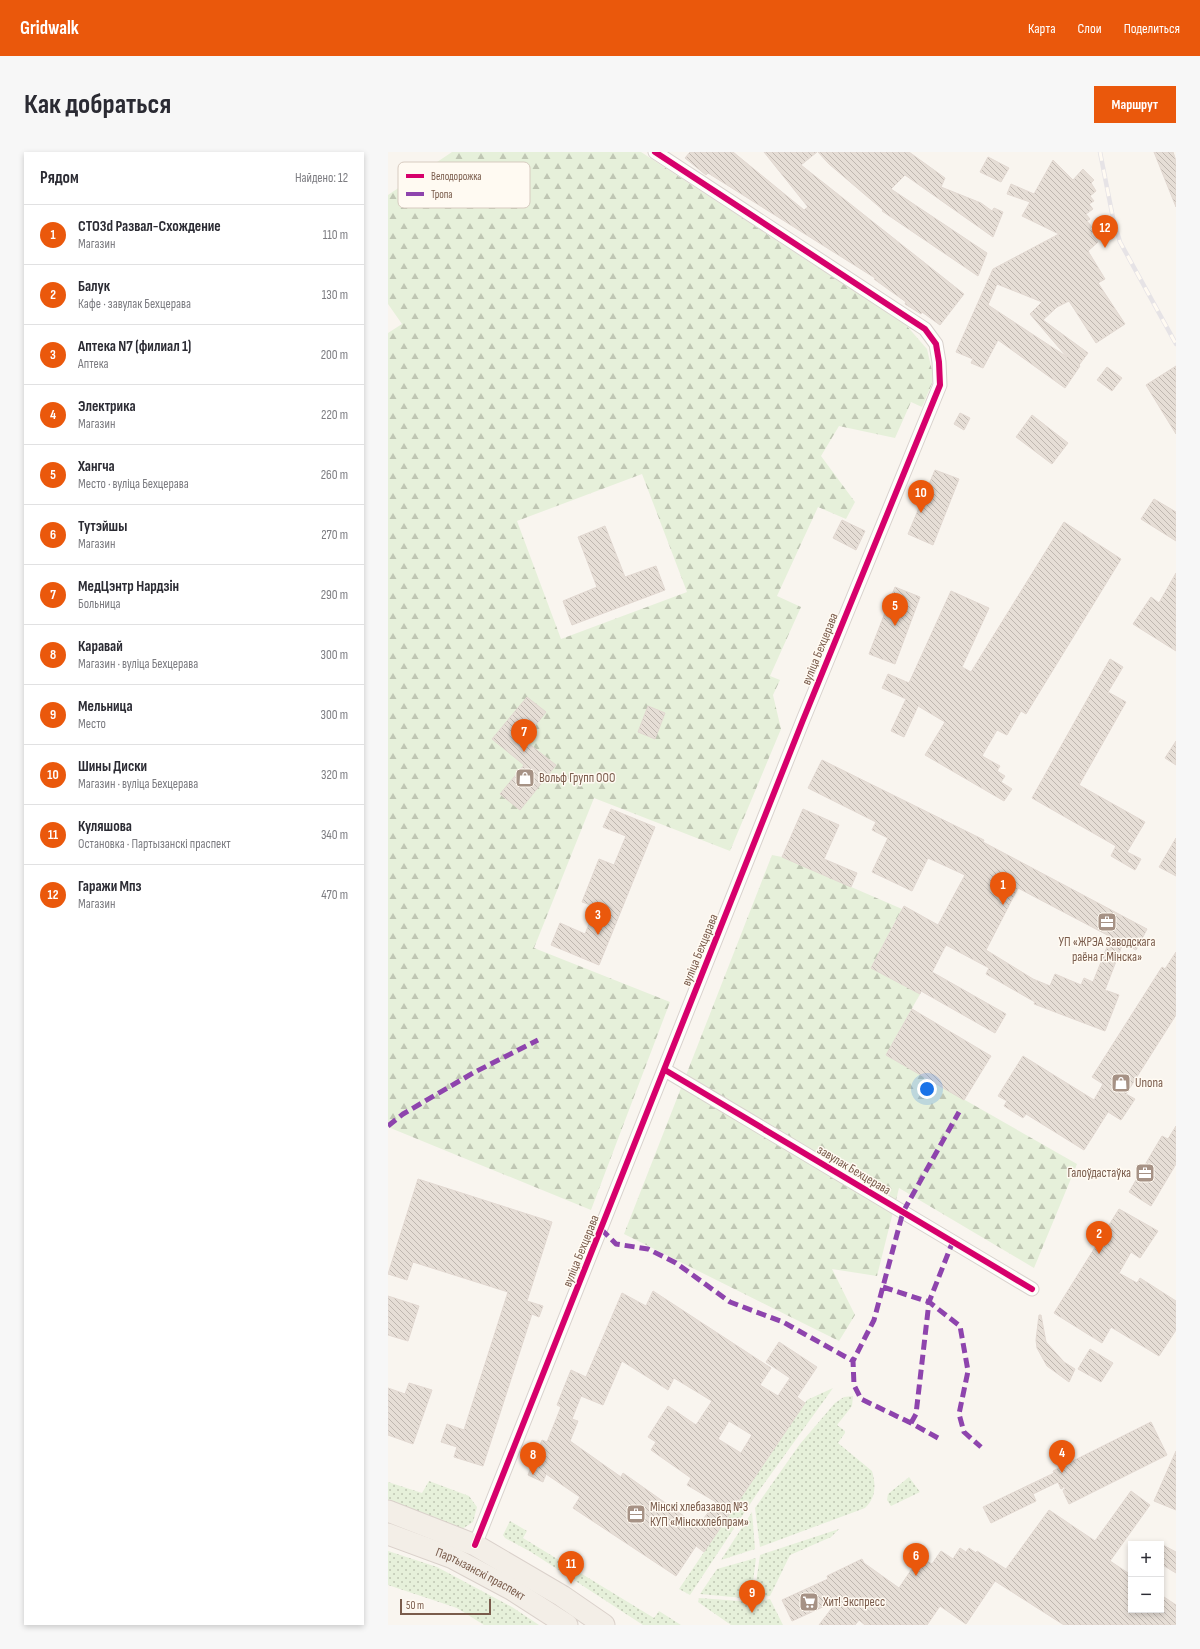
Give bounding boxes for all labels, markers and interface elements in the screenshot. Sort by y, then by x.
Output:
text: Gridwalk [20,17,79,40]
text: Карта [1028,20,1056,37]
text: Слои [1078,20,1102,37]
text: Поделиться [1124,20,1180,37]
button: Маршрут [1094,86,1176,123]
text: Как добраться [24,88,171,121]
legend [398,162,530,208]
text: Рядом [40,168,79,188]
text: Найдено: 12 [295,170,348,186]
text: Велодорожка [431,170,482,183]
text: Тропа [431,188,453,201]
pin: 12 [1092,215,1118,248]
text: СТО3d Развал-Схождение [78,217,221,236]
text: 1 [50,227,56,243]
text: 110 m [323,227,348,243]
text: Магазин [78,236,115,252]
text: Балук [78,277,110,296]
text: 2 [50,287,56,303]
text: 130 m [322,287,348,303]
text: Кафе · завулак Бехцерава [78,296,191,312]
text: Аптека N7 (филиал 1) [78,337,191,356]
text: 3 [50,347,56,363]
text: 200 m [321,347,348,363]
text: Аптека [78,356,109,372]
text: Электрика [78,397,136,416]
text: 4 [50,407,56,423]
text: 220 m [321,407,348,423]
text: Магазин [78,416,115,432]
text: Хангча [78,457,115,476]
text: 5 [50,467,56,483]
text: 260 m [321,467,348,483]
text: Место · вуліца Бехцерава [78,476,189,492]
pin: 10 [908,480,934,513]
text: Тутэйшы [78,517,127,536]
text: 6 [50,527,56,543]
text: 270 m [321,527,348,543]
text: Магазин [78,536,115,552]
text: МедЦэнтр Нардзін [78,577,179,596]
text: 7 [50,587,56,603]
text: 290 m [321,587,348,603]
pin: 5 [882,593,908,626]
text: Больница [78,596,121,612]
street label: вуліца Бехцерава [798,611,842,687]
text: Каравай [78,637,123,656]
text: 8 [50,647,56,663]
text: 300 m [321,647,348,663]
text: Магазин · вуліца Бехцерава [78,656,198,672]
text: Мельница [78,697,133,716]
text: 9 [50,707,56,723]
text: 300 m [321,707,348,723]
text: Место [78,716,106,732]
pin: 7 [511,719,537,752]
text: Шины Диски [78,757,147,776]
text: 10 [47,767,59,783]
text: 320 m [321,767,348,783]
shop icon: Вольф Групп ООО [514,767,536,789]
place label: Вольф Групп ООО [539,770,615,786]
text: Магазин · вуліца Бехцерава [78,776,198,792]
text: Куляшова [78,817,132,836]
text: 11 [48,827,58,843]
text: 340 m [321,827,348,843]
text: Остановка · Партызанскі праспект [78,836,231,852]
pin: 1 [990,872,1016,905]
text: Гаражи Мпз [78,877,142,896]
text: 12 [48,887,58,903]
text: 470 m [321,887,348,903]
text: Магазин [78,896,115,912]
pin: 3 [585,902,611,935]
office icon: УП «ЖРЭА Заводскага раёна г.Мінска» [1096,911,1118,933]
street label: вуліца Бехцерава [678,912,722,988]
place label: УП «ЖРЭА Заводскага раёна г.Мінска» [1059,934,1155,965]
shop icon: Unona [1110,1072,1132,1094]
place label: Unona [1135,1075,1163,1091]
your location [917,1079,937,1099]
street label: завулак Бехцерава [814,1142,894,1198]
office icon: Галоўдастаўка [1134,1162,1156,1184]
place label: Галоўдастаўка [1067,1165,1131,1181]
street label: вуліца Бехцерава [559,1213,603,1289]
pin: 2 [1086,1221,1112,1254]
pin: 4 [1049,1440,1075,1473]
pin: 8 [520,1442,546,1475]
place label: Мінскі хлебазавод №3 КУП «Мінскхлебпрам» [650,1499,749,1530]
office icon: Мінскі хлебазавод №3 КУП «Мінскхлебпрам» [625,1503,647,1525]
map controls [1128,1541,1164,1613]
button: + [1128,1541,1164,1577]
pin: 6 [903,1543,929,1576]
street label: Партызанскі праспект [433,1544,529,1605]
pin: 11 [558,1551,584,1584]
button: − [1128,1577,1164,1613]
pin: 9 [739,1580,765,1613]
supermarket icon: Хит! Экспресс [798,1591,820,1613]
place label: Хит! Экспресс [822,1594,885,1610]
scale bar [400,1597,491,1616]
text: 50 m [406,1599,424,1612]

